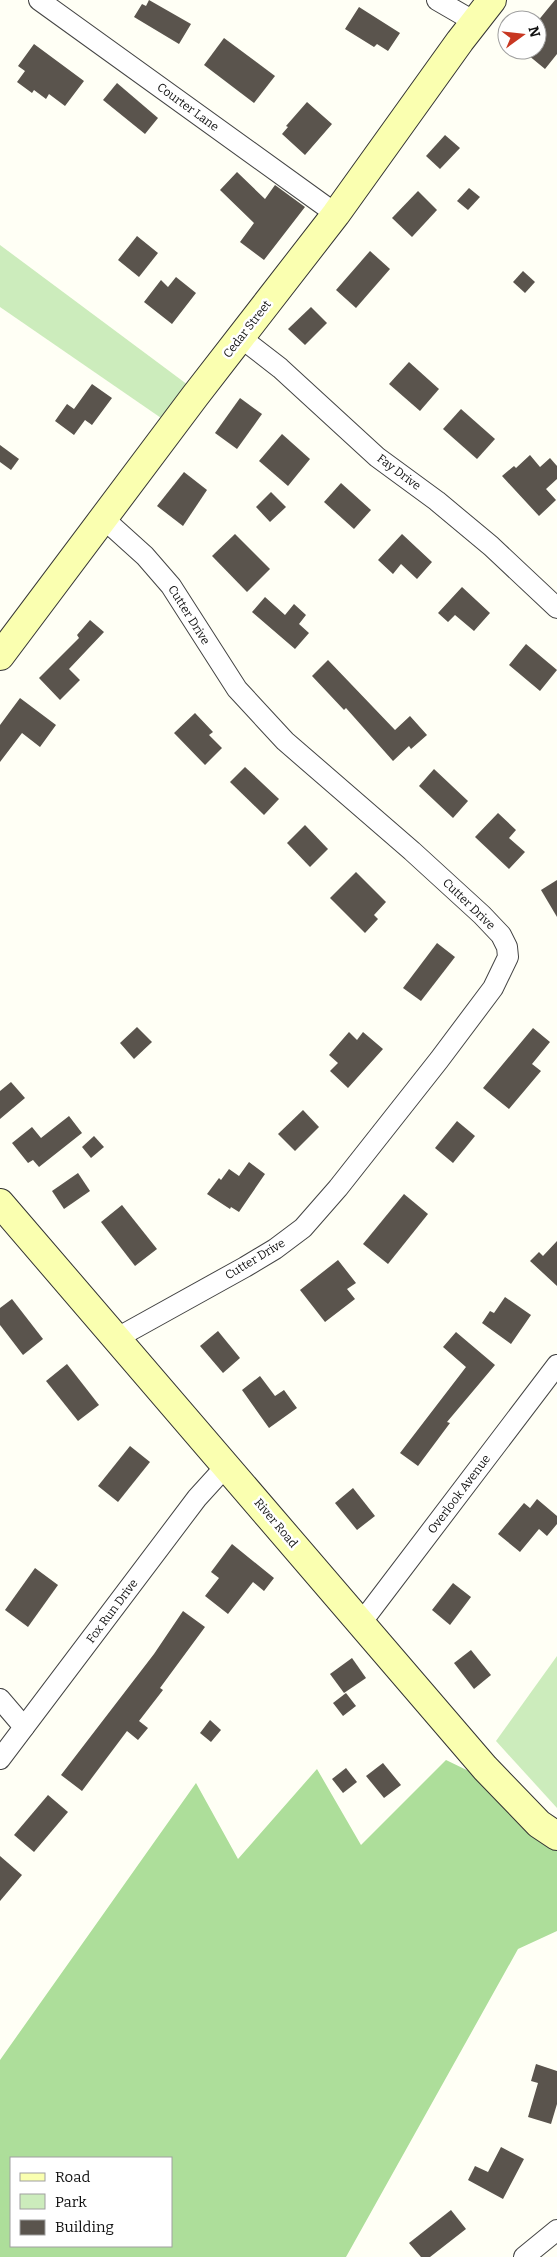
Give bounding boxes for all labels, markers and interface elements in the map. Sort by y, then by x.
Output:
north arrow [497,10,547,60]
text: N [524,24,544,39]
street label: Courter Lane [154,80,222,134]
street label: Cedar Street [220,297,274,361]
street label: Fay Drive [374,451,424,493]
street label: Cutter Drive [165,583,213,647]
street label: Cutter Drive [440,876,498,932]
street label: Cutter Drive [223,1236,287,1282]
street label: Overlook Avenue [425,1452,493,1536]
street label: River Road [251,1496,301,1550]
street label: Fox Run Drive [83,1576,141,1646]
legend [10,2157,172,2247]
text: Road [55,2168,90,2186]
text: Park [55,2193,87,2211]
text: Building [55,2218,114,2236]

